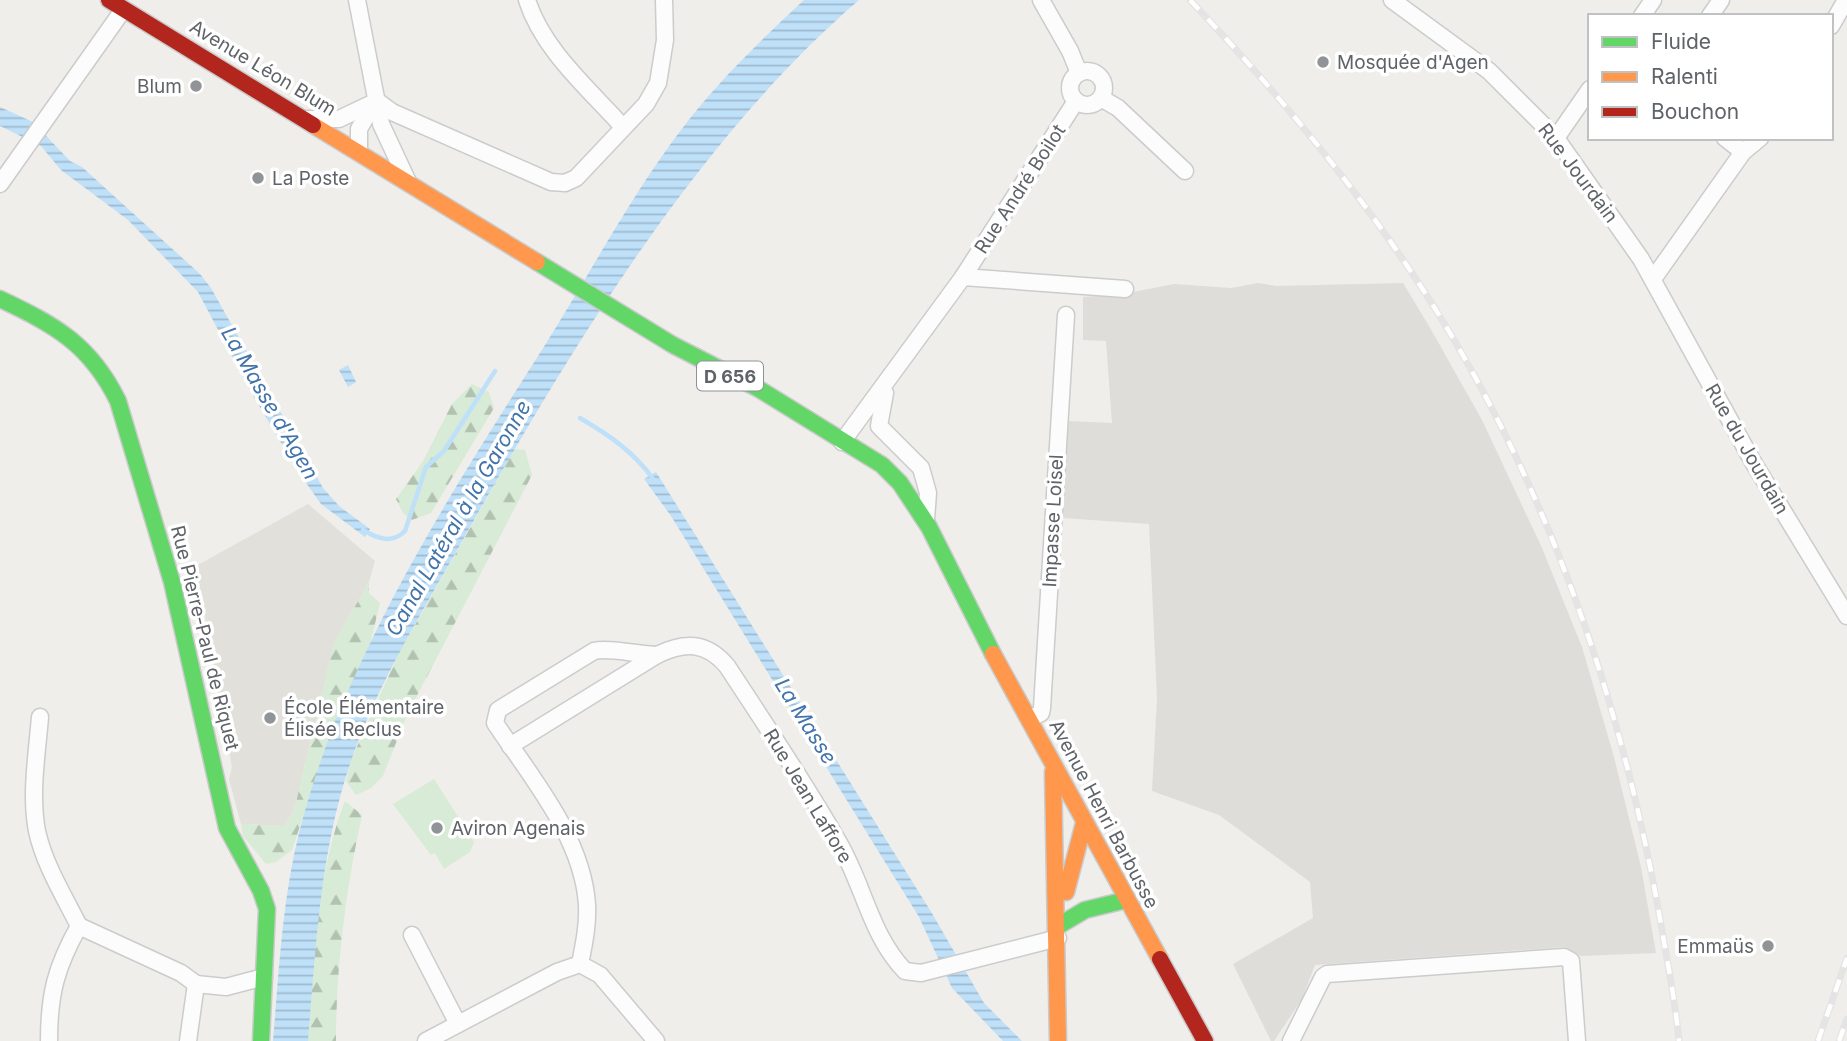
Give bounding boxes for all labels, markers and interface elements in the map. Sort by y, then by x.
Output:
legend [1588,14,1833,140]
street label: Avenue Léon Blum [186,15,340,121]
text: Fluide [1651,29,1711,54]
place label: Mosquée d'Agen [1337,51,1489,74]
marker: Mosquée d'Agen [1315,54,1331,70]
text: Ralenti [1651,64,1718,89]
place label: Blum [137,75,182,98]
marker: Blum [188,78,204,94]
text: Bouchon [1651,99,1739,124]
street label: Rue Jourdain [1533,119,1623,227]
street label: Rue André Boilot [970,120,1070,258]
place label: La Poste [272,167,349,190]
marker: La Poste [250,170,266,186]
water label: La Masse d'Agen [216,322,324,484]
road number: D 656 [697,362,763,390]
street label: Rue du Jourdain [1700,380,1794,518]
water label: Canal Latéral à la Garonne [380,396,536,640]
street label: Impasse Loisel [1038,454,1068,588]
street label: Rue Pierre-Paul de Riquet [166,523,244,753]
water label: La Masse [770,673,842,769]
place label: École Élémentaire Élisée Reclus [284,695,444,741]
marker: École Élémentaire Élisée Reclus [262,710,278,726]
street label: Avenue Henri Barbusse [1044,716,1164,912]
street label: Rue Jean Laffore [759,725,857,867]
place label: Aviron Agenais [451,817,585,840]
marker: Aviron Agenais [429,820,445,836]
place label: Emmaüs [1677,935,1754,958]
marker: Emmaüs [1760,938,1776,954]

